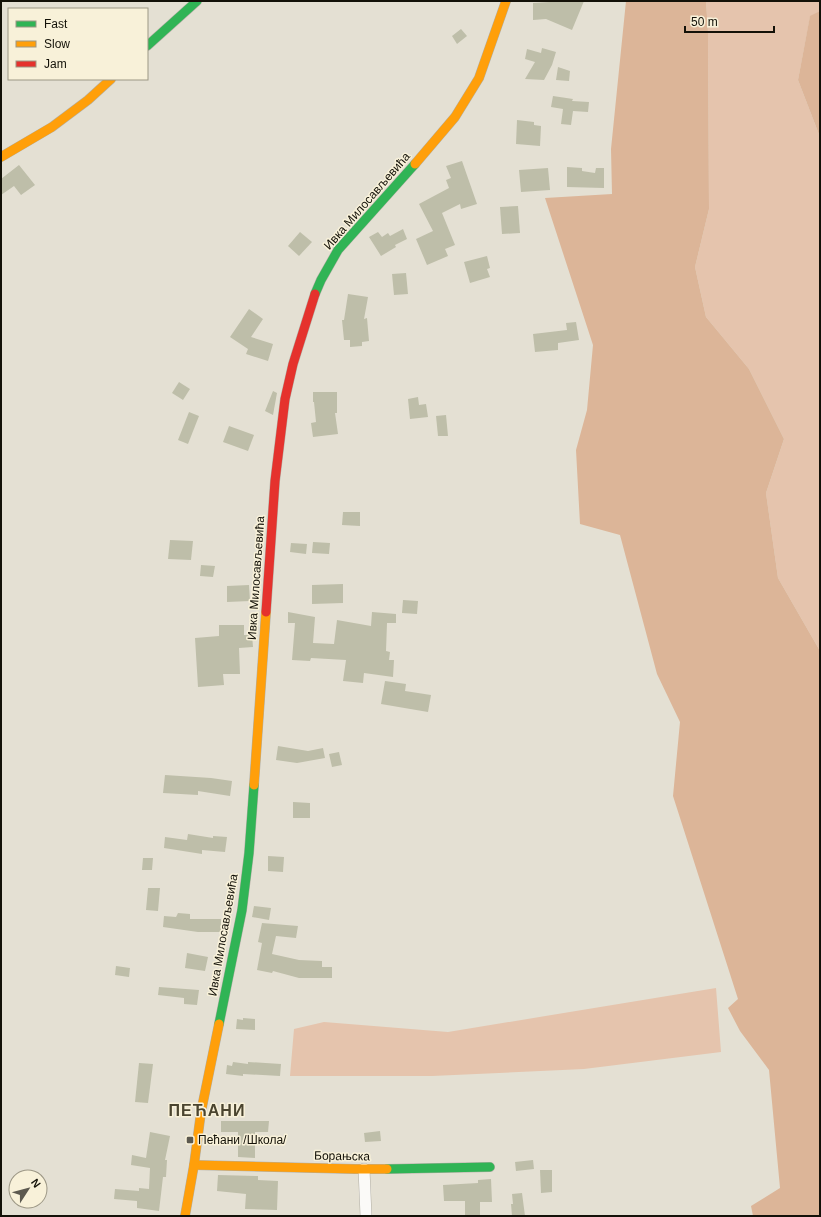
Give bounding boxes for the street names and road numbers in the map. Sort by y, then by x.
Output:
street label: Ивка Милосављевића [321,149,413,252]
street label: Ивка Милосављевића [245,515,267,640]
street label: Ивка Милосављевића [205,872,241,997]
street label: Борањска [314,1149,370,1163]

